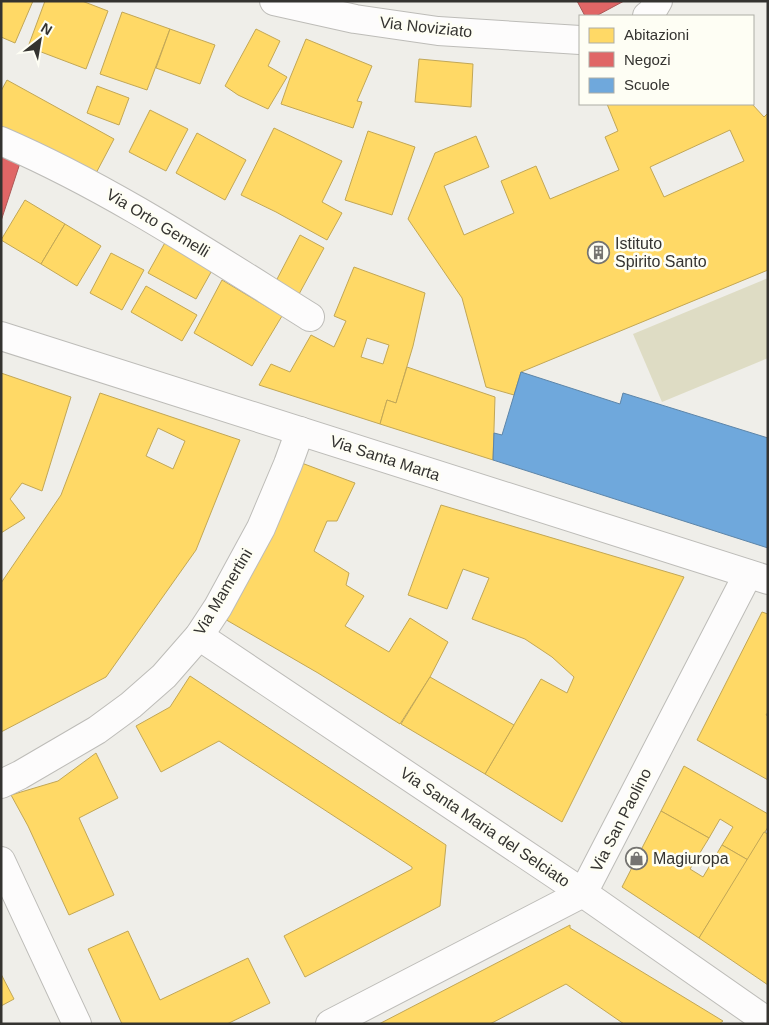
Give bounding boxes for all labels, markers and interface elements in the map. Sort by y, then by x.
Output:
street label: Via Noviziato [379,14,473,40]
north arrow [15,15,65,65]
legend [579,15,754,105]
text: N [38,19,55,38]
text: Abitazioni [624,26,689,43]
text: Negozi [624,51,671,68]
text: Scuole [624,76,670,93]
street label: Via Orto Gemelli [103,186,213,260]
place label: Istituto Spirito Santo [615,235,707,270]
building icon: Istituto Spirito Santo [587,240,611,264]
street label: Via Santa Marta [328,432,442,484]
street label: Via Mamertini [191,546,255,638]
street label: Via Santa Maria del Selciato [397,764,573,890]
street label: Via San Paolino [588,765,654,874]
shop icon: Magiuropa [625,846,649,870]
place label: Magiuropa [653,850,729,867]

